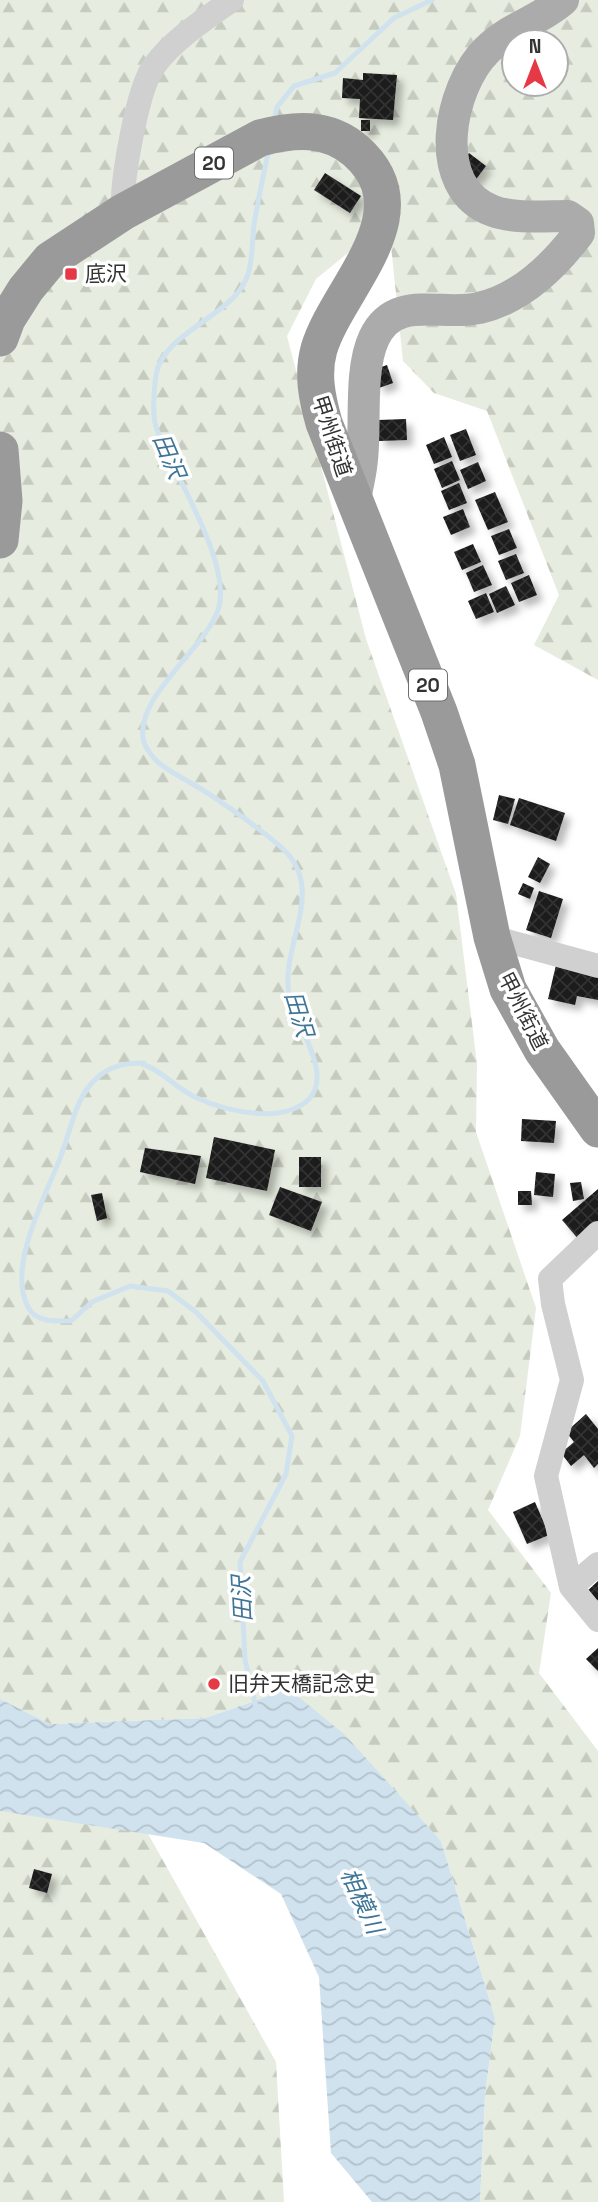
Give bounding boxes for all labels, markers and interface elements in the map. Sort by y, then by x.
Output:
north arrow [500,28,570,98]
text: N [529,34,541,59]
road number: 20 [195,148,233,178]
place label: 底沢 [85,260,127,287]
marker: 底沢 [63,266,79,282]
street label: 甲州街道 [307,392,358,480]
water label: 田沢 [146,429,193,486]
road number: 20 [409,670,447,700]
street label: 甲州街道 [492,967,555,1054]
water label: 田沢 [278,988,321,1043]
water label: 田沢 [226,1572,258,1623]
place label: 旧弁天橋記念史 [228,1670,375,1697]
marker: 旧弁天橋記念史 [206,1676,222,1692]
water label: 相模川 [334,1863,391,1941]

